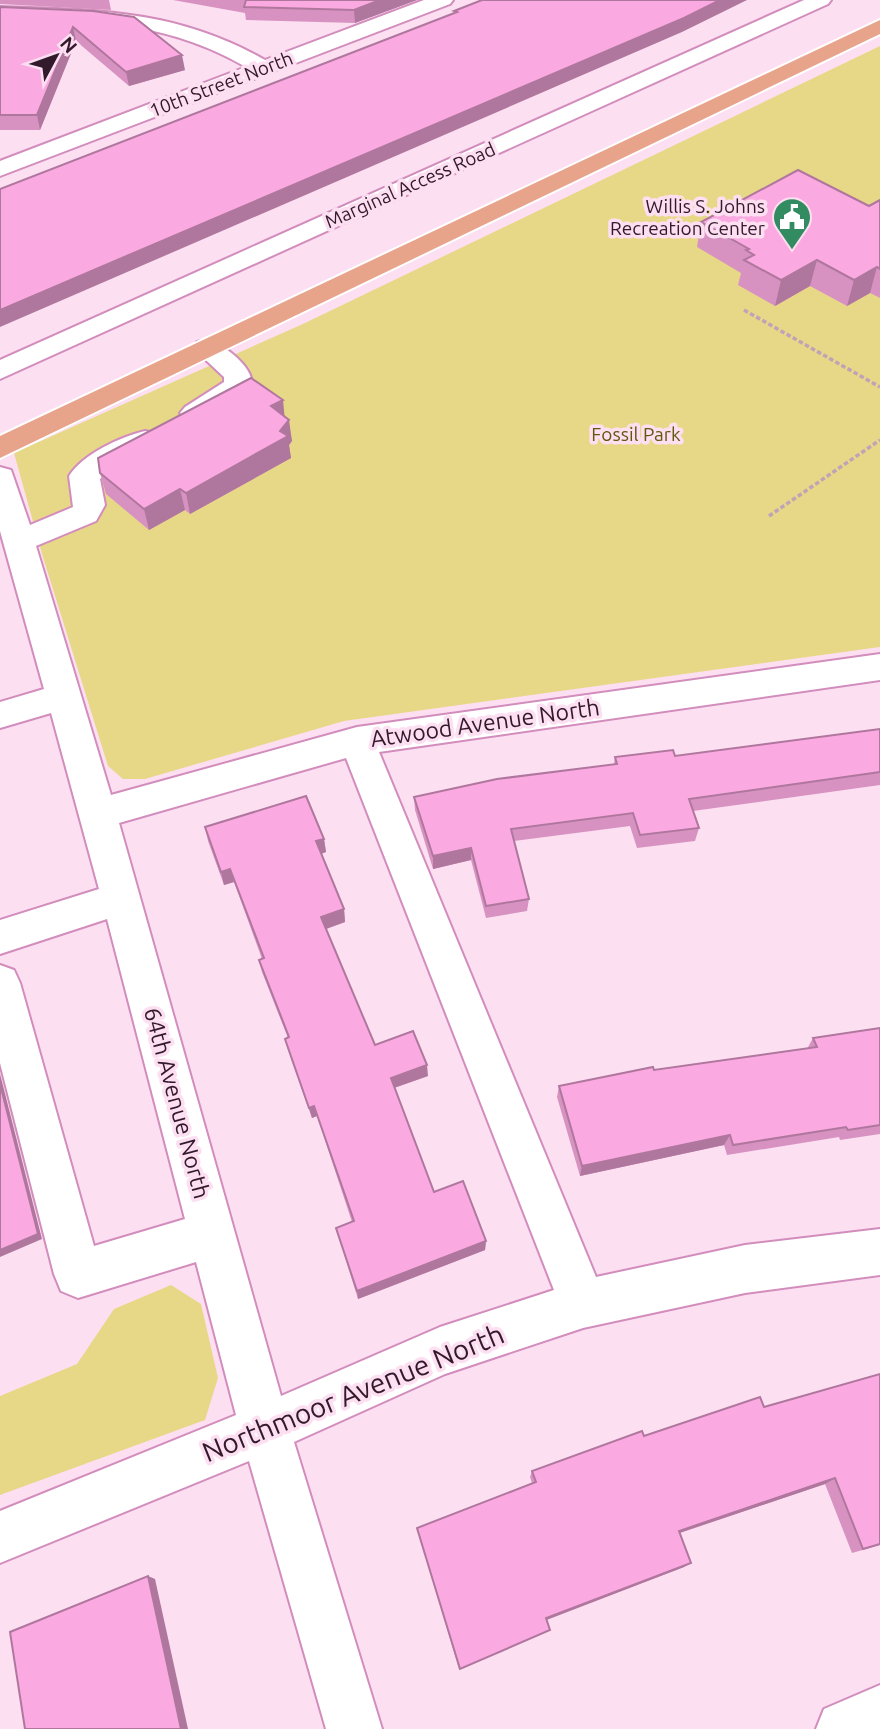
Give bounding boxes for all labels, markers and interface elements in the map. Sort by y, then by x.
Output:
north arrow [21,21,91,91]
text: N [56,32,82,57]
street label: 10th Street North [146,47,296,121]
street label: Marginal Access Road [321,138,499,232]
place label: Willis S. Johns Recreation Center [610,195,765,239]
public building icon: Willis S. Johns Recreation Center [771,196,813,251]
park label: Fossil Park [591,423,681,445]
street label: Atwood Avenue North [369,694,601,751]
street label: 64th Avenue North [140,1005,215,1201]
street label: Northmoor Avenue North [197,1318,508,1467]

